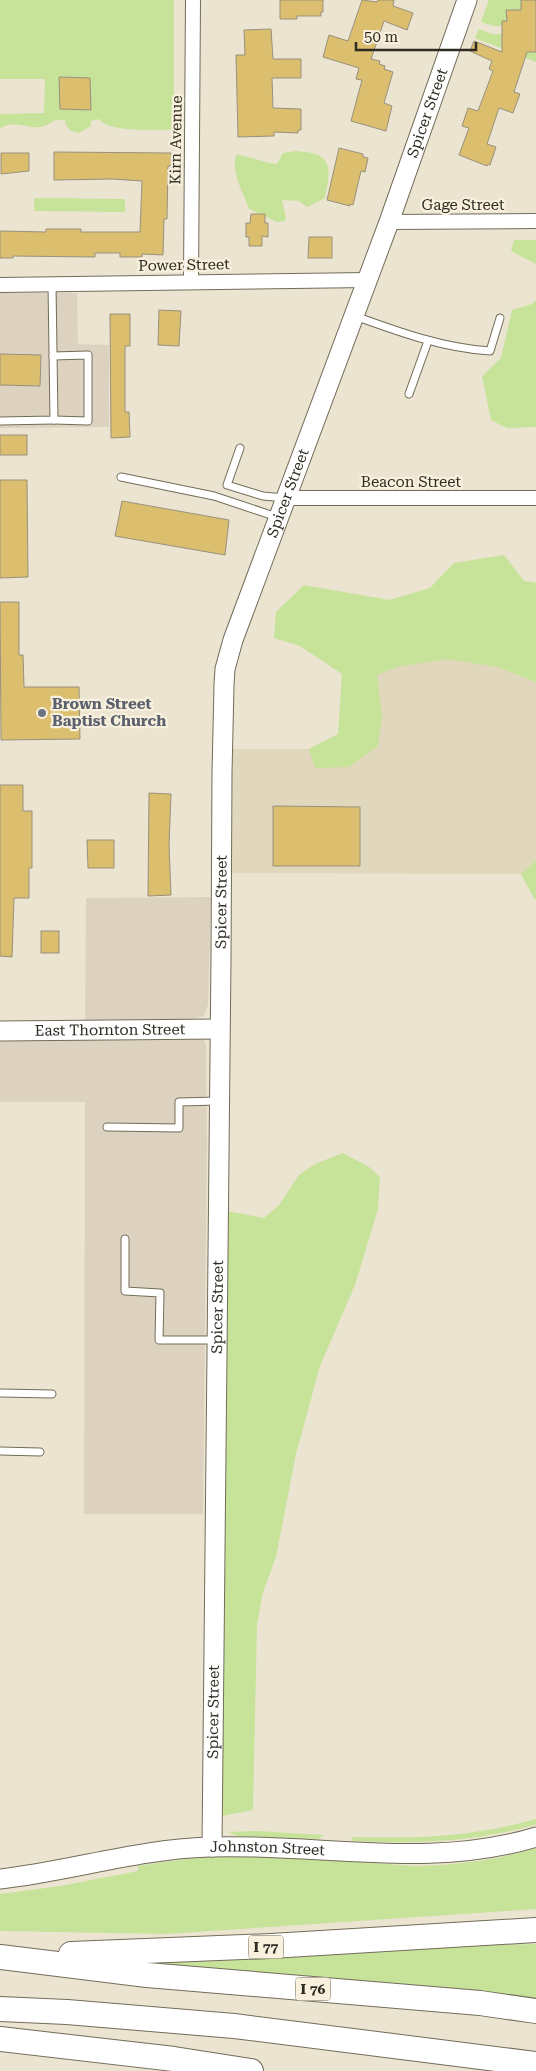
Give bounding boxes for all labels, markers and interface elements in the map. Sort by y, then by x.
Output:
scale bar [356,20,476,52]
text: 50 m [364,28,399,46]
street label: Spicer Street [403,65,451,160]
street label: Kirn Avenue [166,95,186,185]
street label: Gage Street [421,196,505,214]
street label: Power Street [138,255,230,275]
street label: Spicer Street [263,446,313,540]
street label: Beacon Street [361,473,462,491]
place label: Brown Street Baptist Church [52,695,166,730]
marker: Brown Street Baptist Church [36,707,48,719]
street label: Spicer Street [212,855,231,949]
street label: East Thornton Street [35,1020,186,1040]
street label: Spicer Street [208,1260,227,1354]
street label: Spicer Street [204,1665,223,1759]
street label: Johnston Street [210,1838,326,1859]
road number: I 77 [248,1935,284,1958]
road number: I 76 [296,1978,330,2000]

